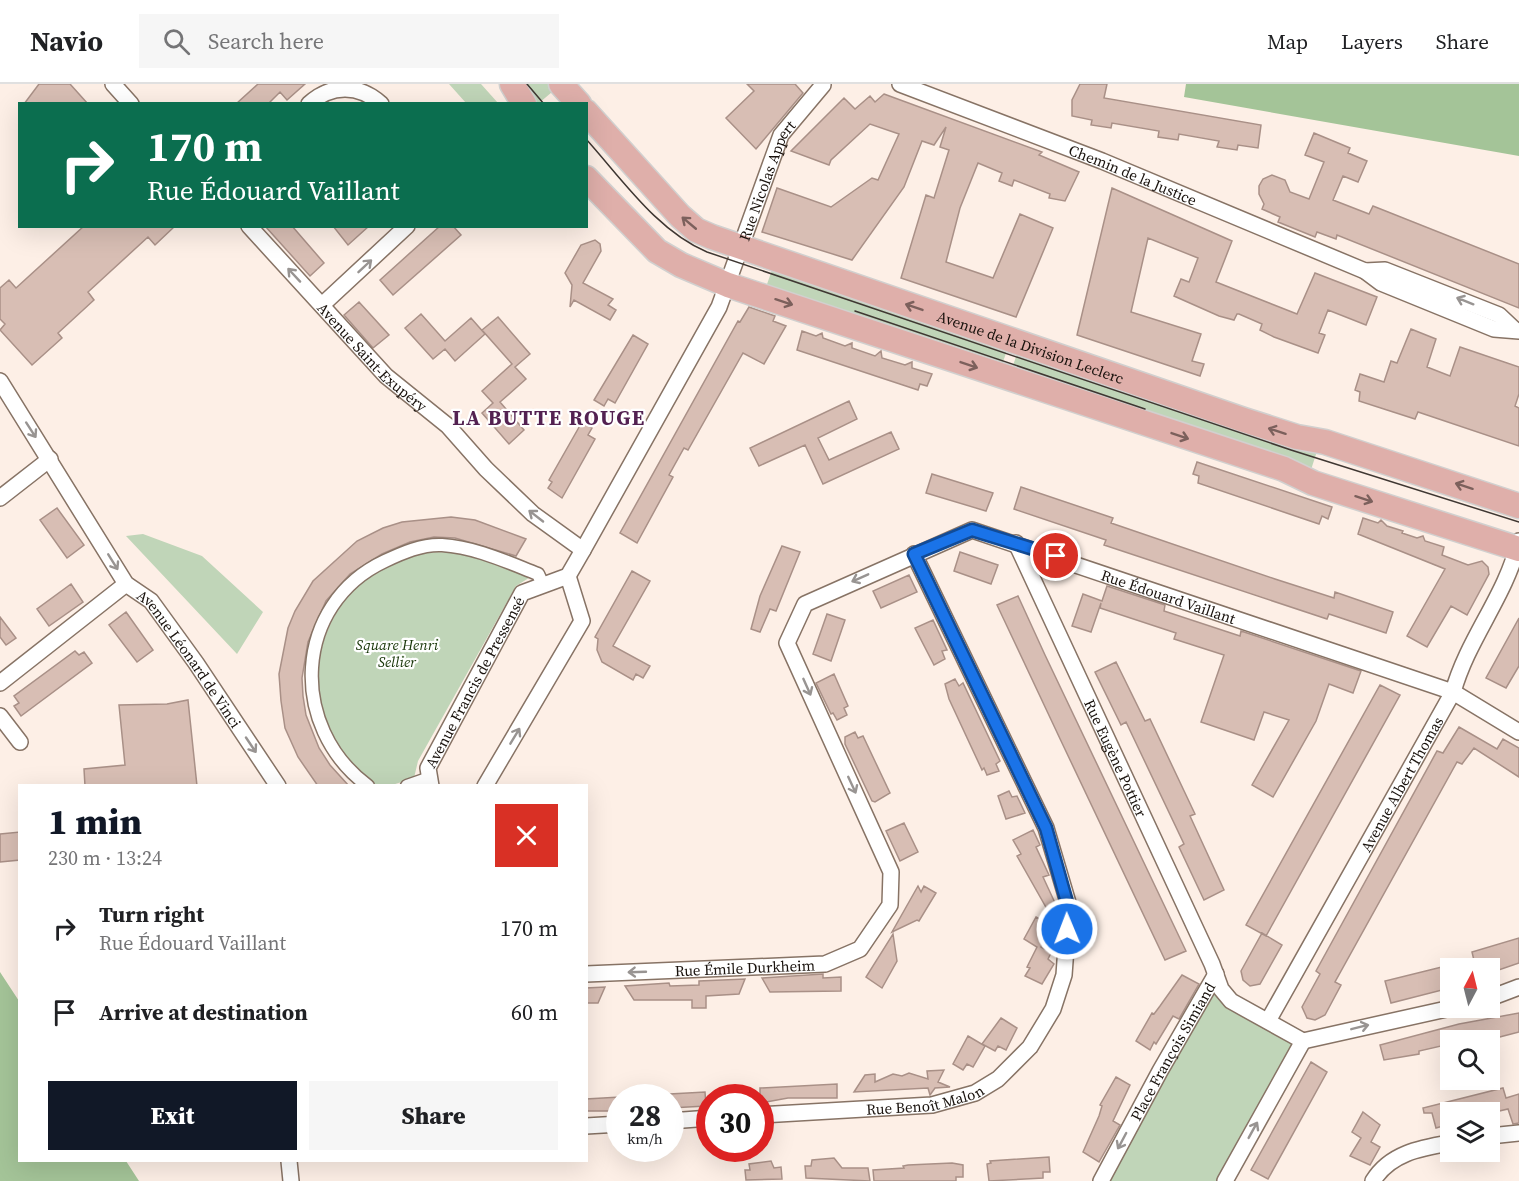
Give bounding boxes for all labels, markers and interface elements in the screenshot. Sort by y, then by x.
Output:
search box [139,14,559,68]
text: Navio [30,22,103,60]
icon: search [160,25,193,58]
text: Search here [208,26,324,56]
text: Map [1267,27,1308,56]
text: Layers [1341,27,1403,56]
text: Share [1436,27,1489,56]
street label: Rue Nicolas Appert [733,115,800,243]
text: 170 m [147,117,262,175]
icon: right [48,126,126,204]
street label: Chemin de la Justice [1066,139,1201,210]
text: Rue Édouard Vaillant [147,172,400,209]
one-way arrow [681,217,697,230]
one-way arrow [357,259,372,273]
one-way arrow [287,268,301,283]
one-way arrow [1456,295,1474,306]
street label: Avenue Saint-Exupéry [313,297,432,416]
one-way arrow [774,297,793,308]
one-way arrow [905,300,924,311]
street label: Avenue de la Division Leclerc [935,305,1127,388]
one-way arrow [959,360,978,371]
district label: LA BUTTE ROUGE [452,403,646,432]
one-way arrow [26,421,38,438]
one-way arrow [1268,425,1287,436]
one-way arrow [1170,431,1189,442]
one-way arrow [1455,480,1474,491]
one-way arrow [1354,494,1373,505]
one-way arrow [528,509,544,522]
pin [1030,530,1081,581]
icon: arrive [1039,539,1072,572]
one-way arrow [107,553,119,570]
street label: Rue Édouard Vaillant [1099,564,1238,629]
one-way arrow [852,573,870,585]
street label: Avenue Léonard de Vinci [133,584,247,732]
street label: Avenue Francis de Pressensé [420,592,529,771]
park label: Square Henri Sellier [356,634,439,672]
one-way arrow [802,678,814,696]
street label: Rue Eugène Pottier [1080,696,1153,821]
street label: Avenue Albert Thomas [1355,712,1448,855]
one-way arrow [510,728,522,745]
one-way arrow [245,736,257,753]
one-way arrow [846,775,858,793]
text: 1 min [48,797,142,846]
button: close [495,804,558,867]
text: 230 m · 13:24 [48,844,162,872]
position arrow [1035,897,1099,961]
text: Turn right [99,899,204,929]
icon: right [48,912,81,945]
text: 170 m [500,913,558,943]
text: Rue Édouard Vaillant [99,929,286,957]
street label: Rue Émile Durkheim [674,954,816,981]
north arrow [1440,958,1500,1018]
map controls [1440,958,1500,1162]
one-way arrow [627,967,647,978]
street label: Place François Simiand [1125,978,1220,1124]
icon: arrive [48,996,81,1029]
text: Arrive at destination [99,997,308,1027]
text: 60 m [511,997,558,1027]
one-way arrow [1350,1021,1369,1033]
button: search [1440,1030,1500,1090]
street label: Rue Benoît Malon [866,1079,988,1119]
button: Exit [48,1081,297,1150]
button: Share [309,1081,558,1150]
speed limit sign: 30 [696,1084,774,1162]
text: 28 [629,1095,661,1136]
button: layers [1440,1102,1500,1162]
one-way arrow [1248,1122,1260,1139]
text: km/h [627,1128,663,1149]
one-way arrow [1116,1131,1127,1149]

